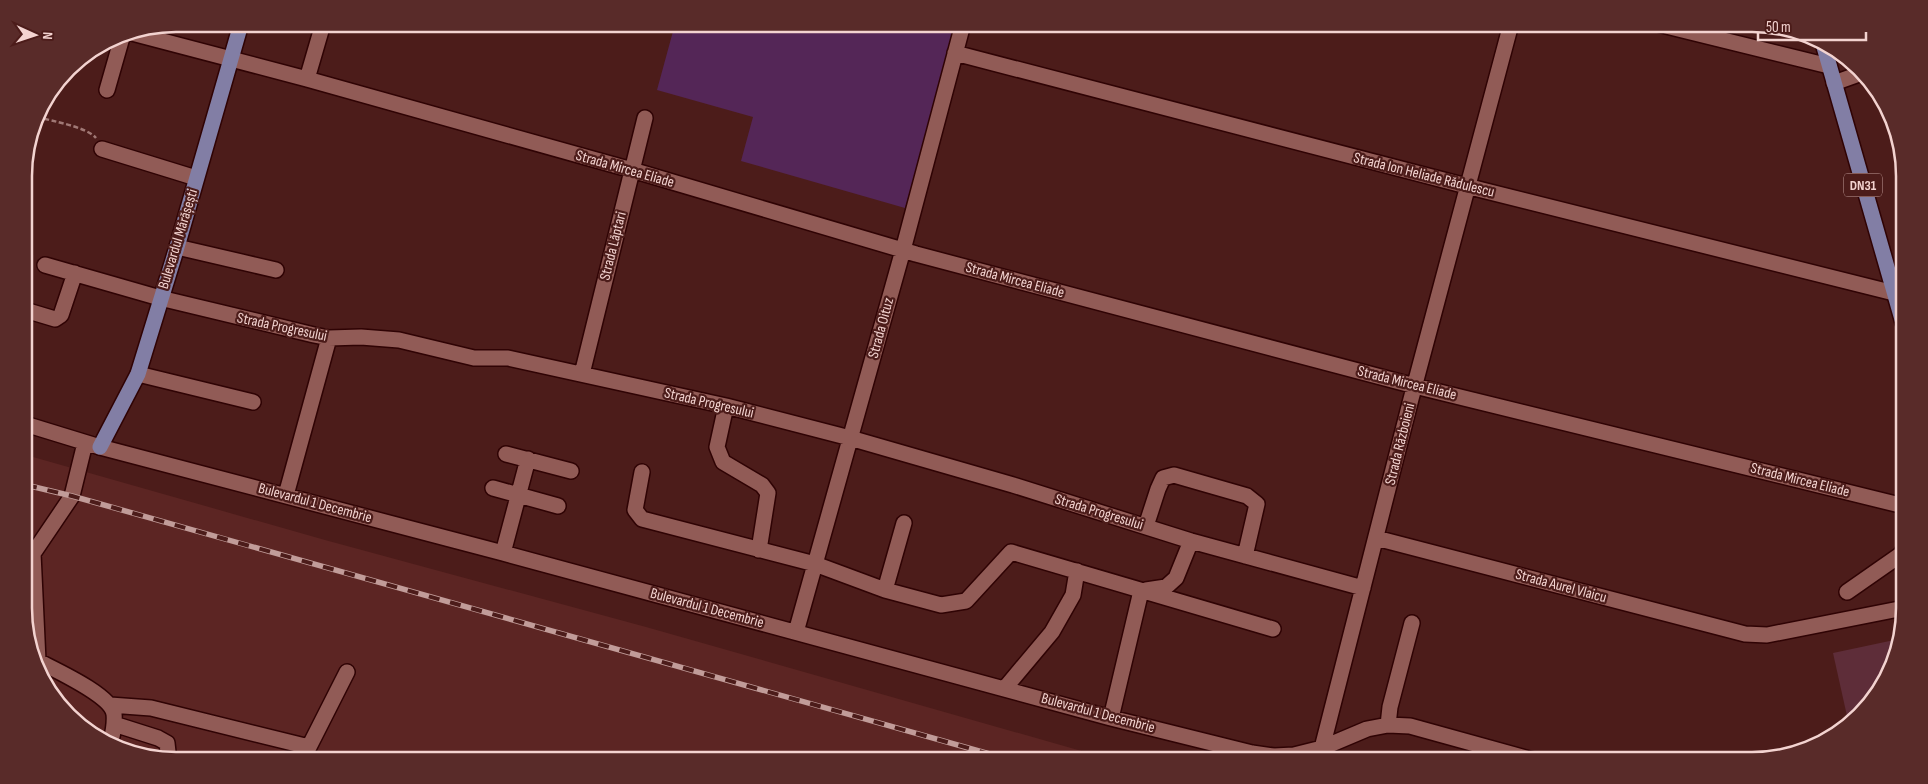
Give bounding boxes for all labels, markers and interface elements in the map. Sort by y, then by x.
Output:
north arrow [10,10,60,60]
scale bar [1758,10,1866,42]
text: 50 m [1766,18,1791,37]
text: N [39,31,56,40]
street label: Strada Mircea Eliade [574,146,676,192]
street label: Strada Ion Heliade Rădulescu [1351,148,1497,202]
road number: DN31 [1844,174,1882,196]
street label: Bulevardul Mărășești [154,187,202,291]
street label: Strada Lăptari [595,209,631,282]
street label: Strada Mircea Eliade [964,258,1066,302]
street label: Strada Oituz [864,295,898,360]
street label: Strada Progresului [235,308,329,346]
street label: Strada Mircea Eliade [1356,362,1458,404]
street label: Strada Progresului [662,383,756,423]
street label: Strada Războieni [1381,401,1419,487]
street label: Strada Mircea Eliade [1749,459,1851,501]
street label: Bulevardul 1 Decembrie [256,479,374,527]
street label: Strada Progresului [1053,490,1146,535]
street label: Strada Aurel Vlaicu [1513,565,1609,607]
street label: Bulevardul 1 Decembrie [648,584,766,632]
street label: Bulevardul 1 Decembrie [1039,689,1157,737]

